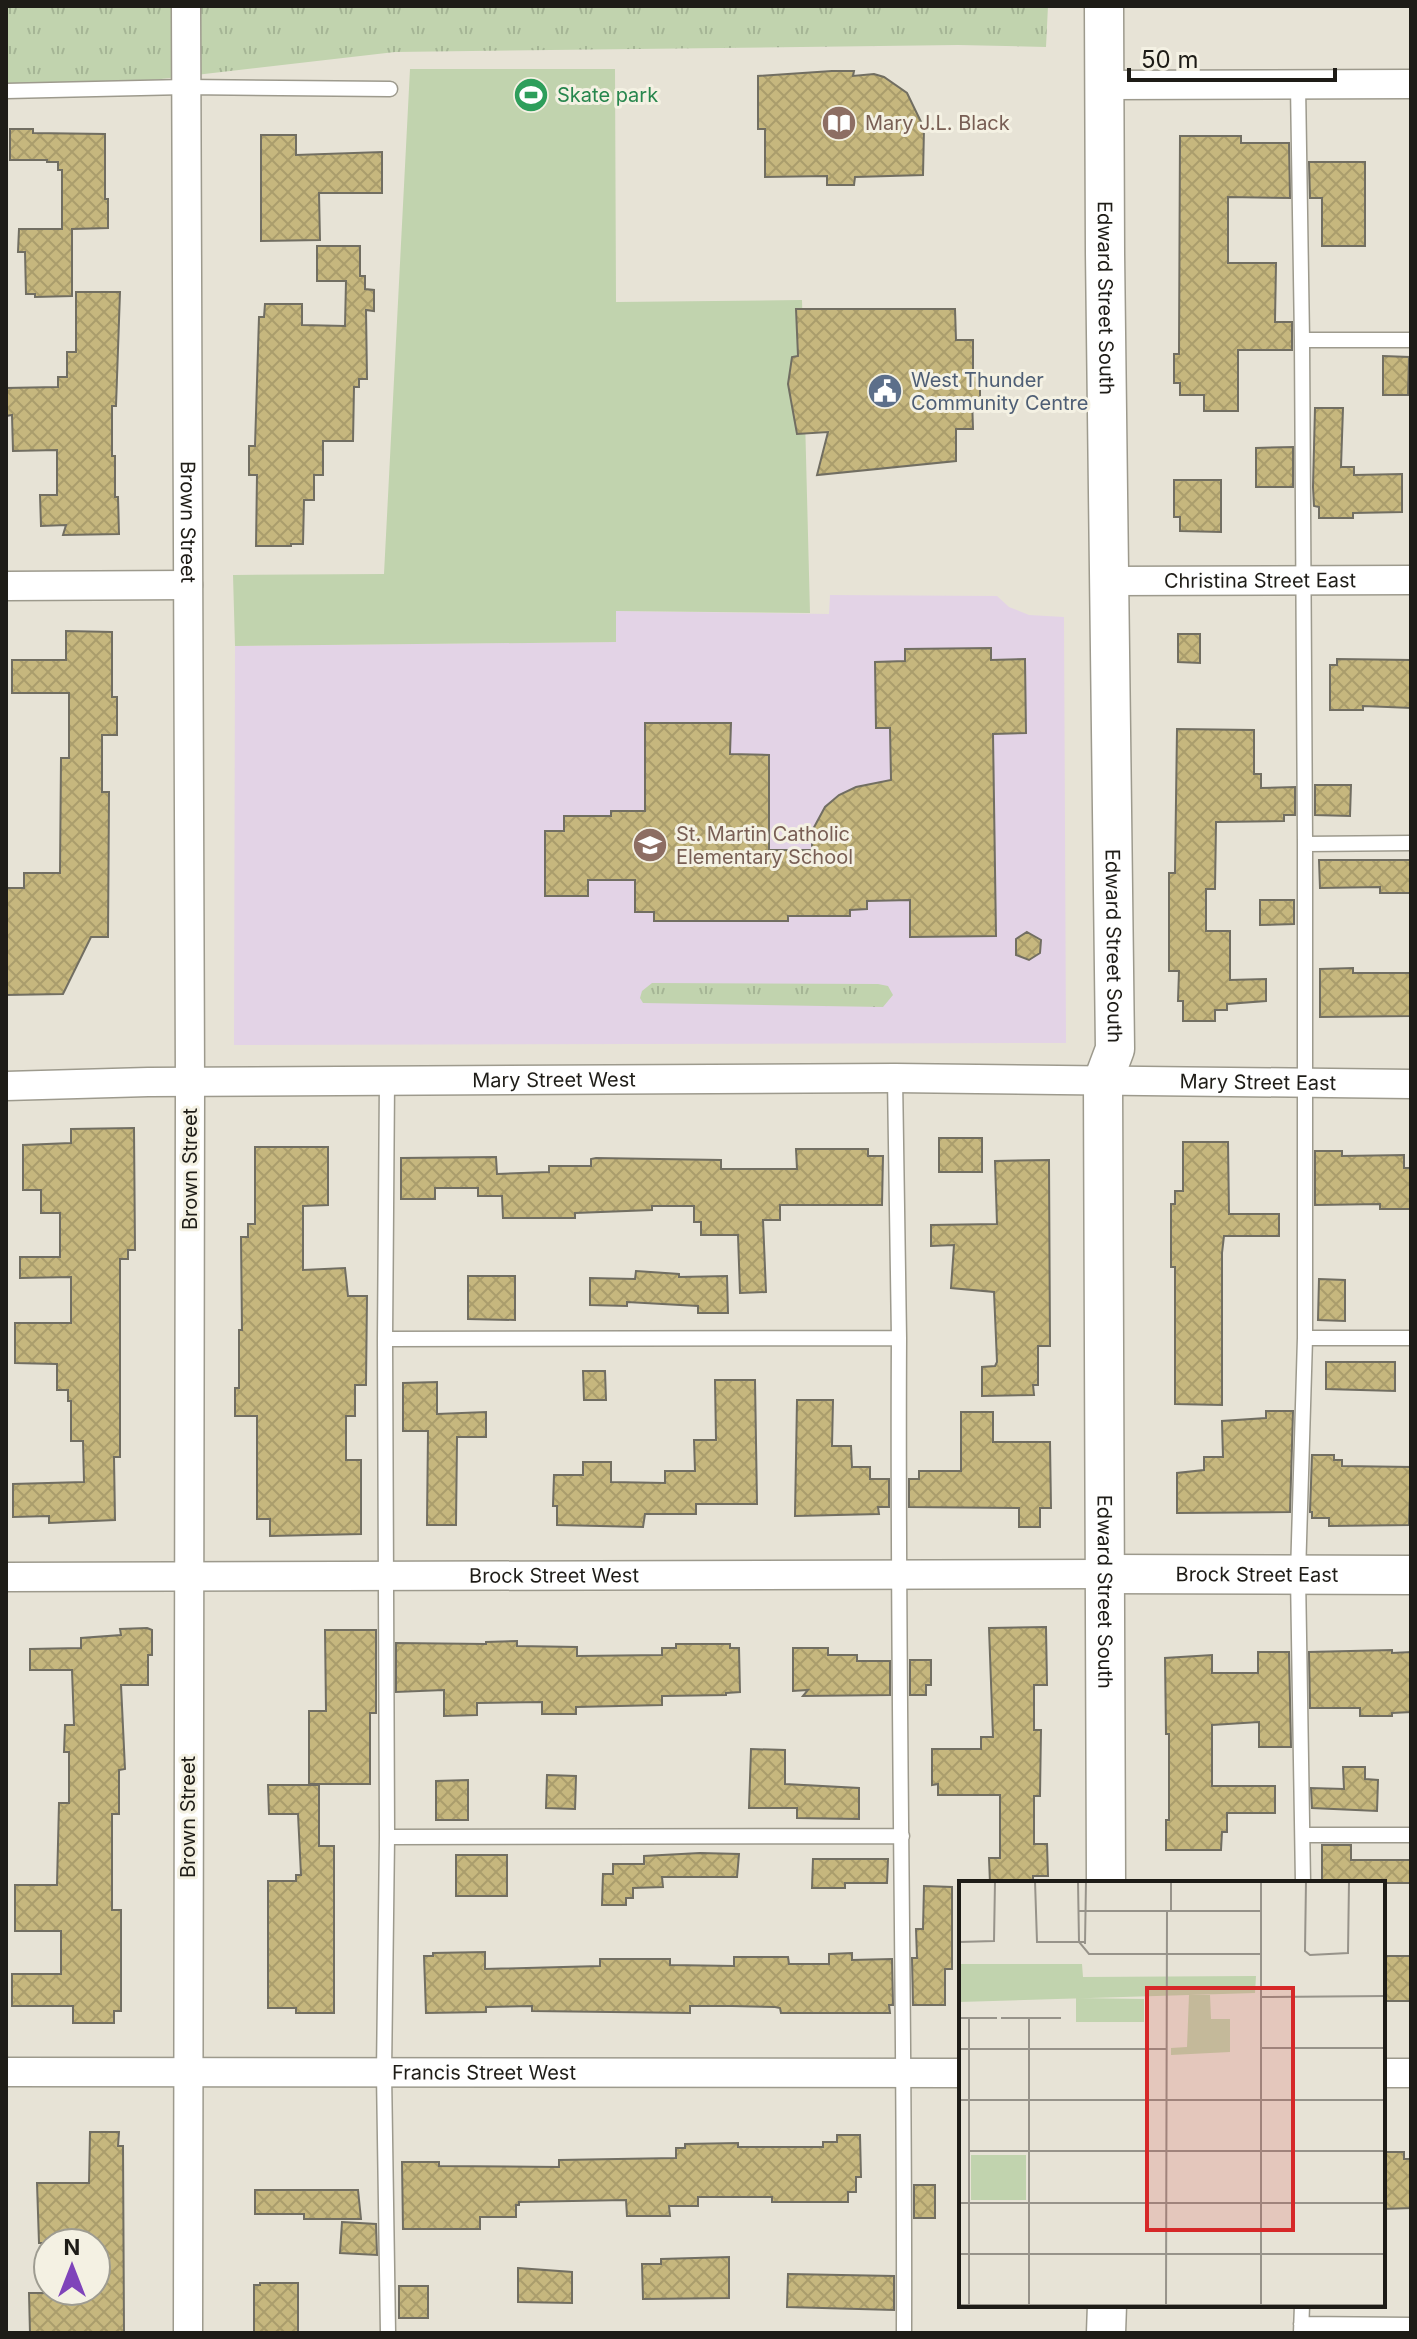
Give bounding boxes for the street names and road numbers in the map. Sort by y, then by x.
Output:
street label: Edward Street South [1093,201,1119,395]
street label: Brown Street [176,461,200,584]
street label: Christina Street East [1164,568,1357,593]
street label: Edward Street South [1100,849,1127,1043]
street label: Mary Street West [472,1067,636,1092]
street label: Mary Street East [1180,1069,1337,1095]
street label: Brown Street [178,1107,202,1230]
street label: Edward Street South [1093,1495,1117,1689]
street label: Brock Street East [1176,1562,1339,1587]
street label: Brock Street West [469,1563,639,1588]
street label: Brown Street [176,1755,200,1878]
street label: Francis Street West [392,2060,576,2085]

